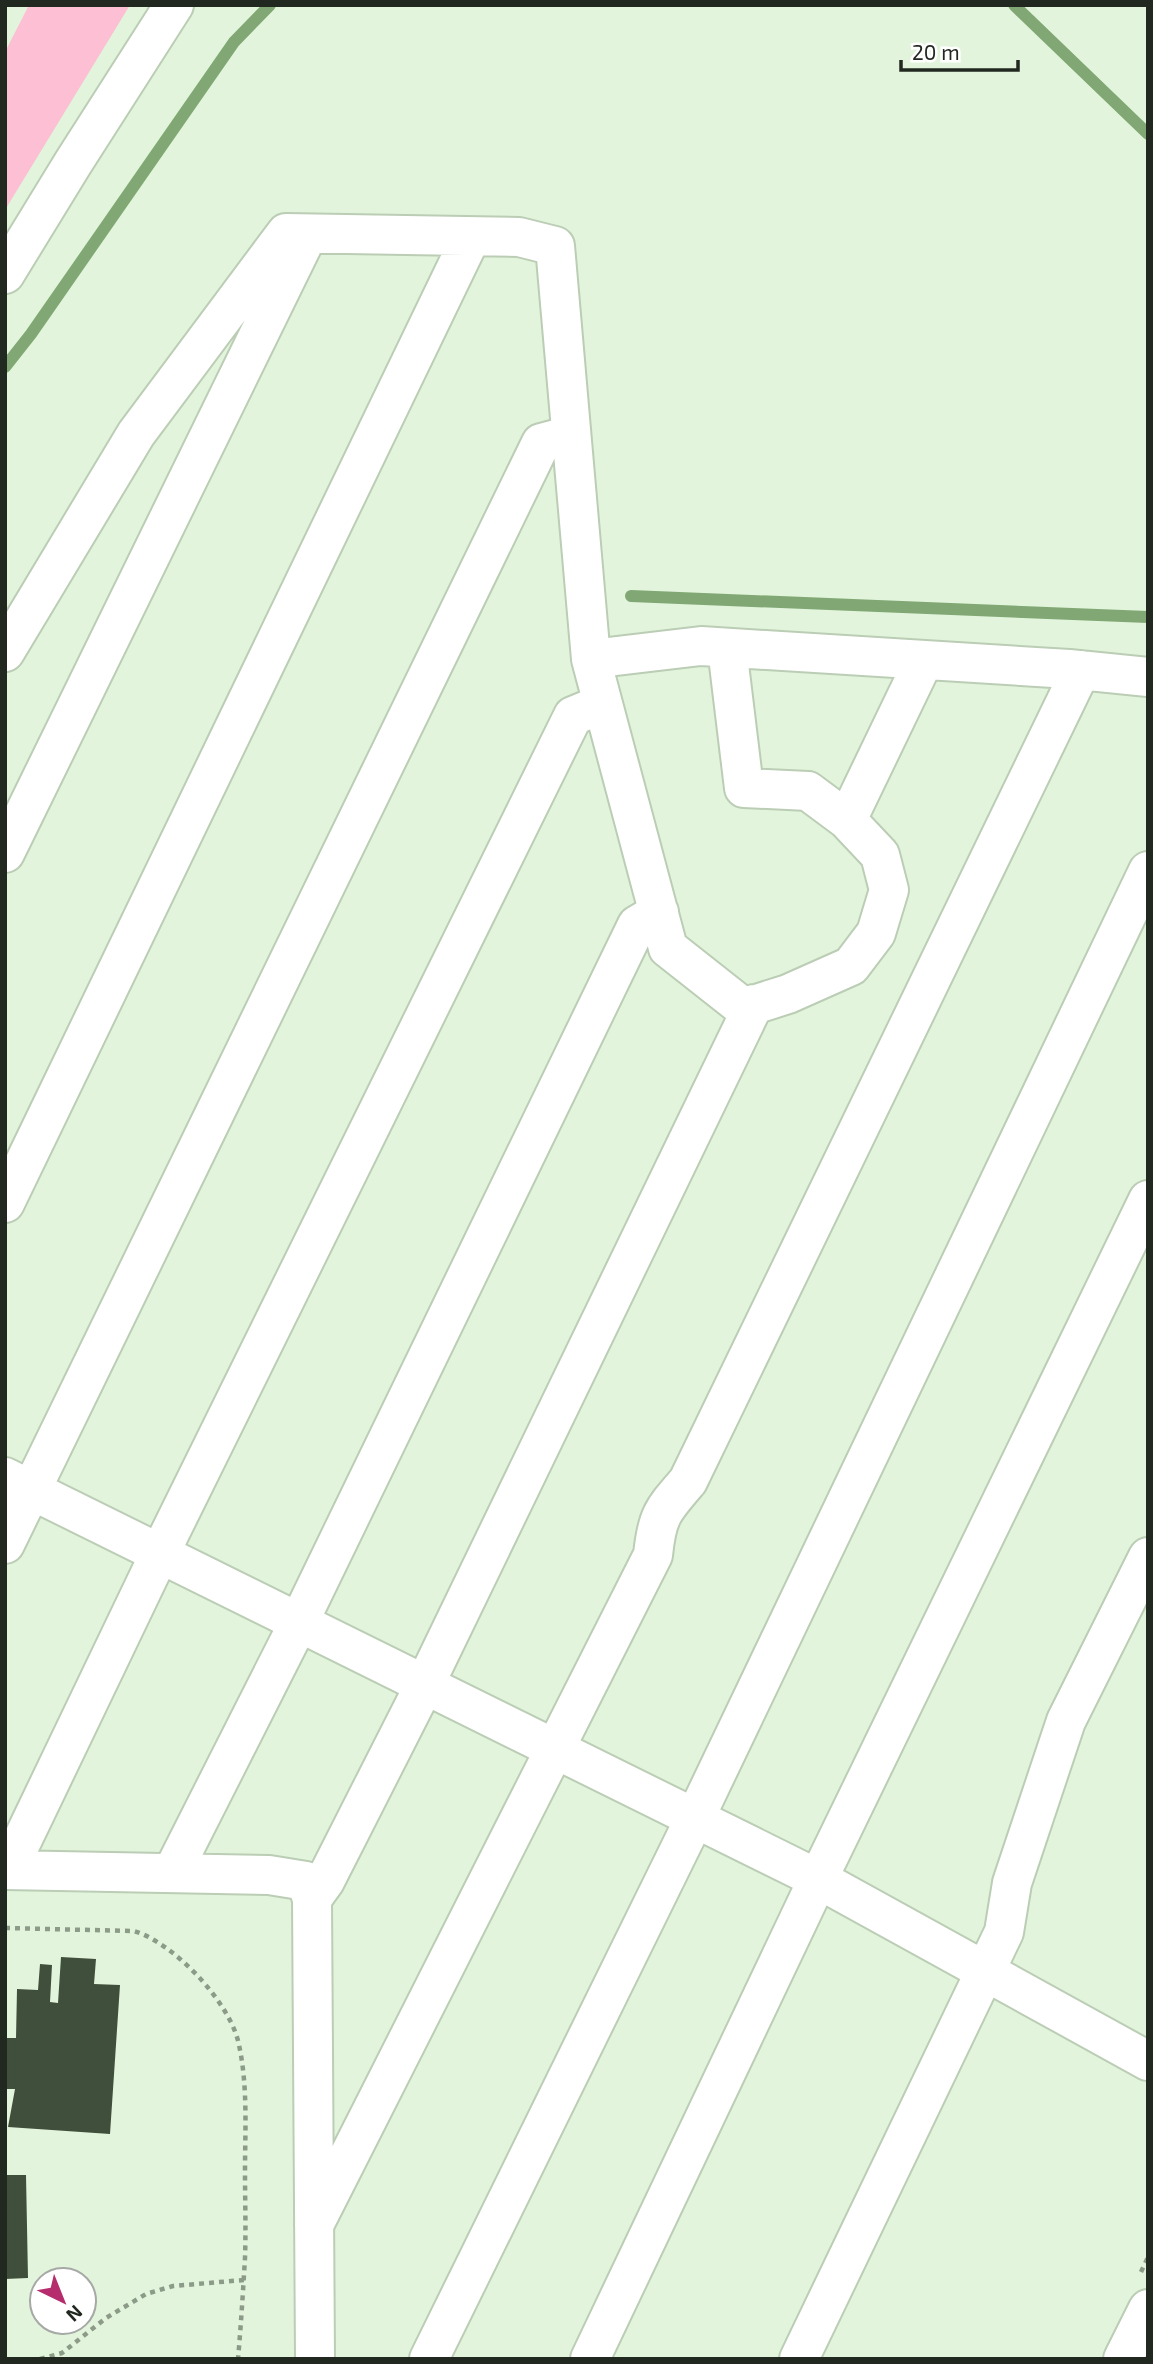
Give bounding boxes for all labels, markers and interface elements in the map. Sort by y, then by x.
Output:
scale bar [901,28,1018,72]
text: 20 m [912,39,960,64]
north arrow [28,2266,98,2336]
text: N [62,2301,88,2327]

